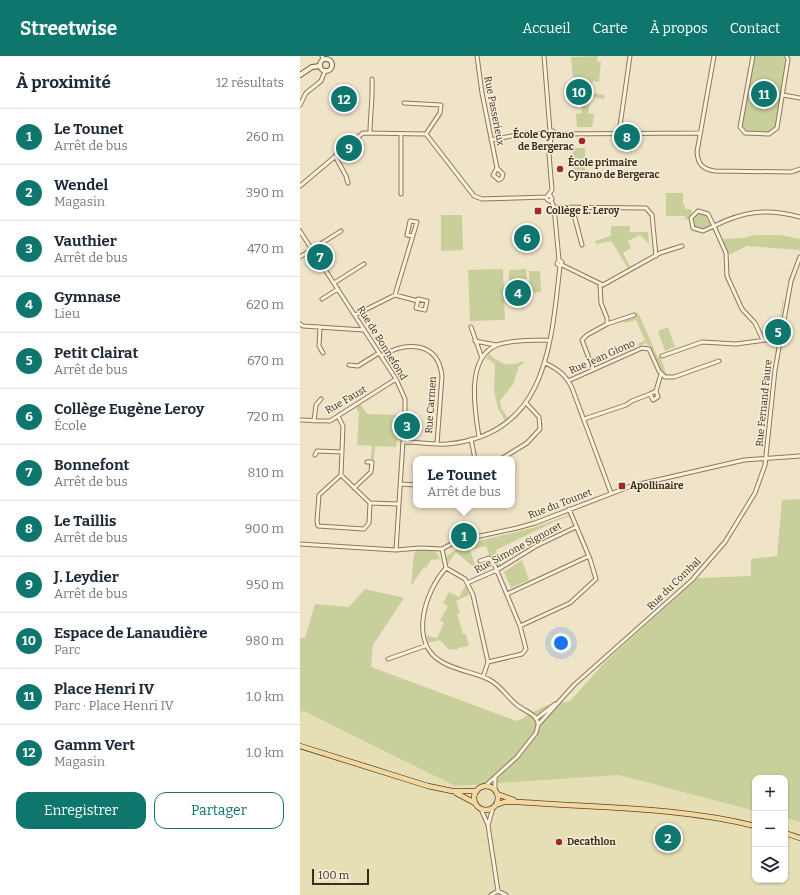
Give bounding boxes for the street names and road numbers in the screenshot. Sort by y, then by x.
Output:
street label: Rue Passerieux [481,75,507,147]
street label: Rue de Bonnefond [354,304,410,382]
street label: Rue Jean Giono [567,337,637,377]
street label: Rue Fernand Faure [753,359,775,447]
street label: Rue Carmen [423,375,439,434]
street label: Rue Faust [323,383,369,417]
street label: Rue du Tounet [527,486,594,522]
street label: Rue Simone Signoret [472,520,564,576]
street label: Rue du Combal [645,555,703,613]

